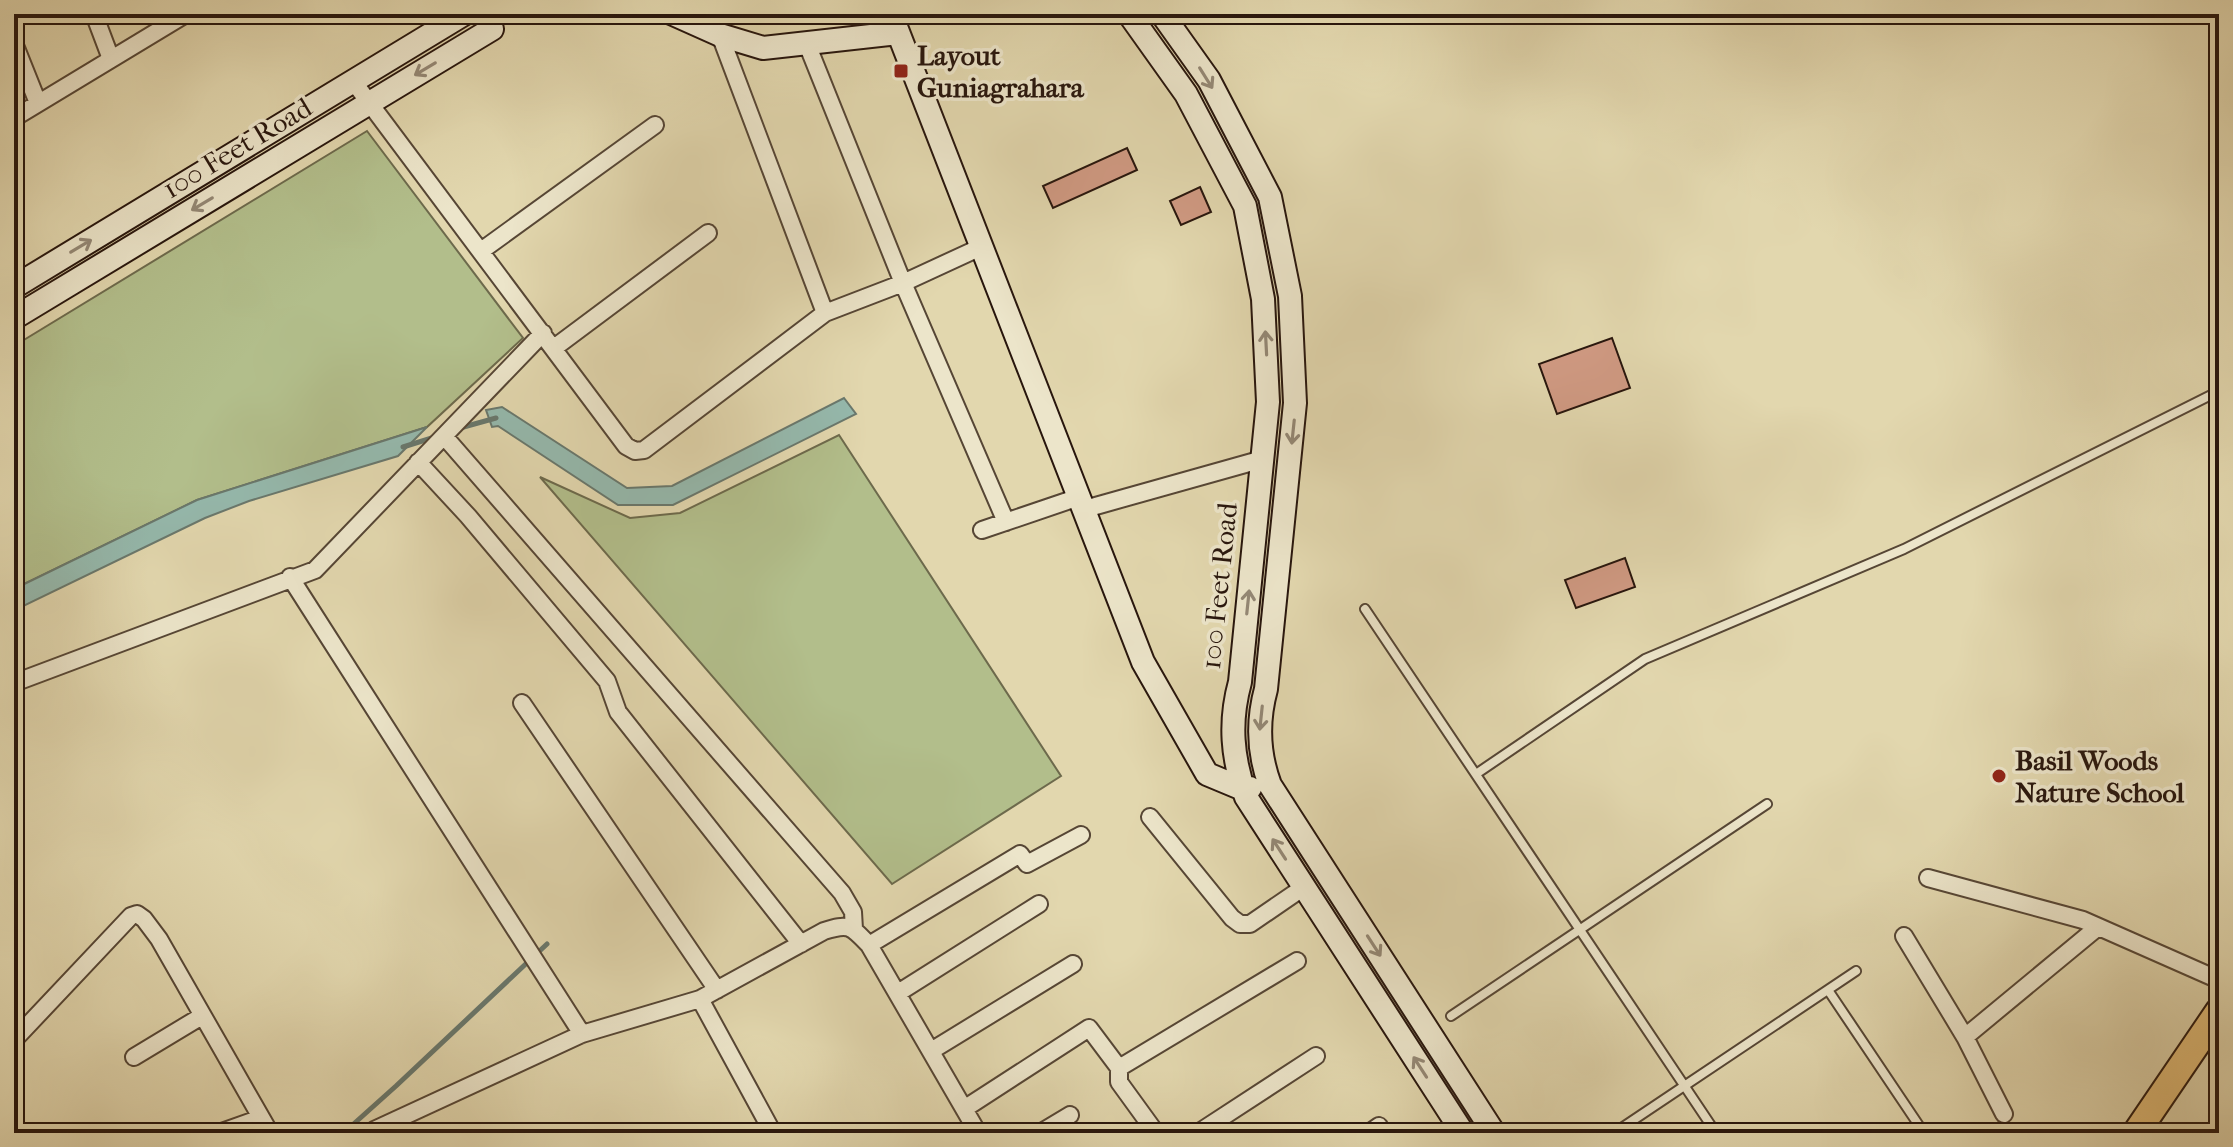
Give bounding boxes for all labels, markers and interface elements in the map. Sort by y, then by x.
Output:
place label: Layout Guniagrahara [917,39,1085,104]
one-way arrow [414,62,437,78]
marker: Layout Guniagrahara [892,62,910,80]
one-way arrow [1199,66,1215,89]
street label: 100 Feet Road [157,90,318,205]
one-way arrow [191,196,214,212]
one-way arrow [69,238,92,254]
one-way arrow [1258,330,1273,357]
one-way arrow [1285,418,1300,445]
street label: 100 Feet Road [1194,500,1244,671]
one-way arrow [1241,589,1256,616]
one-way arrow [1253,704,1268,731]
place label: Basil Woods Nature School [2015,744,2184,809]
marker: Basil Woods Nature School [1990,767,2008,785]
one-way arrow [1271,838,1287,861]
one-way arrow [1366,934,1382,957]
one-way arrow [1412,1057,1429,1079]

